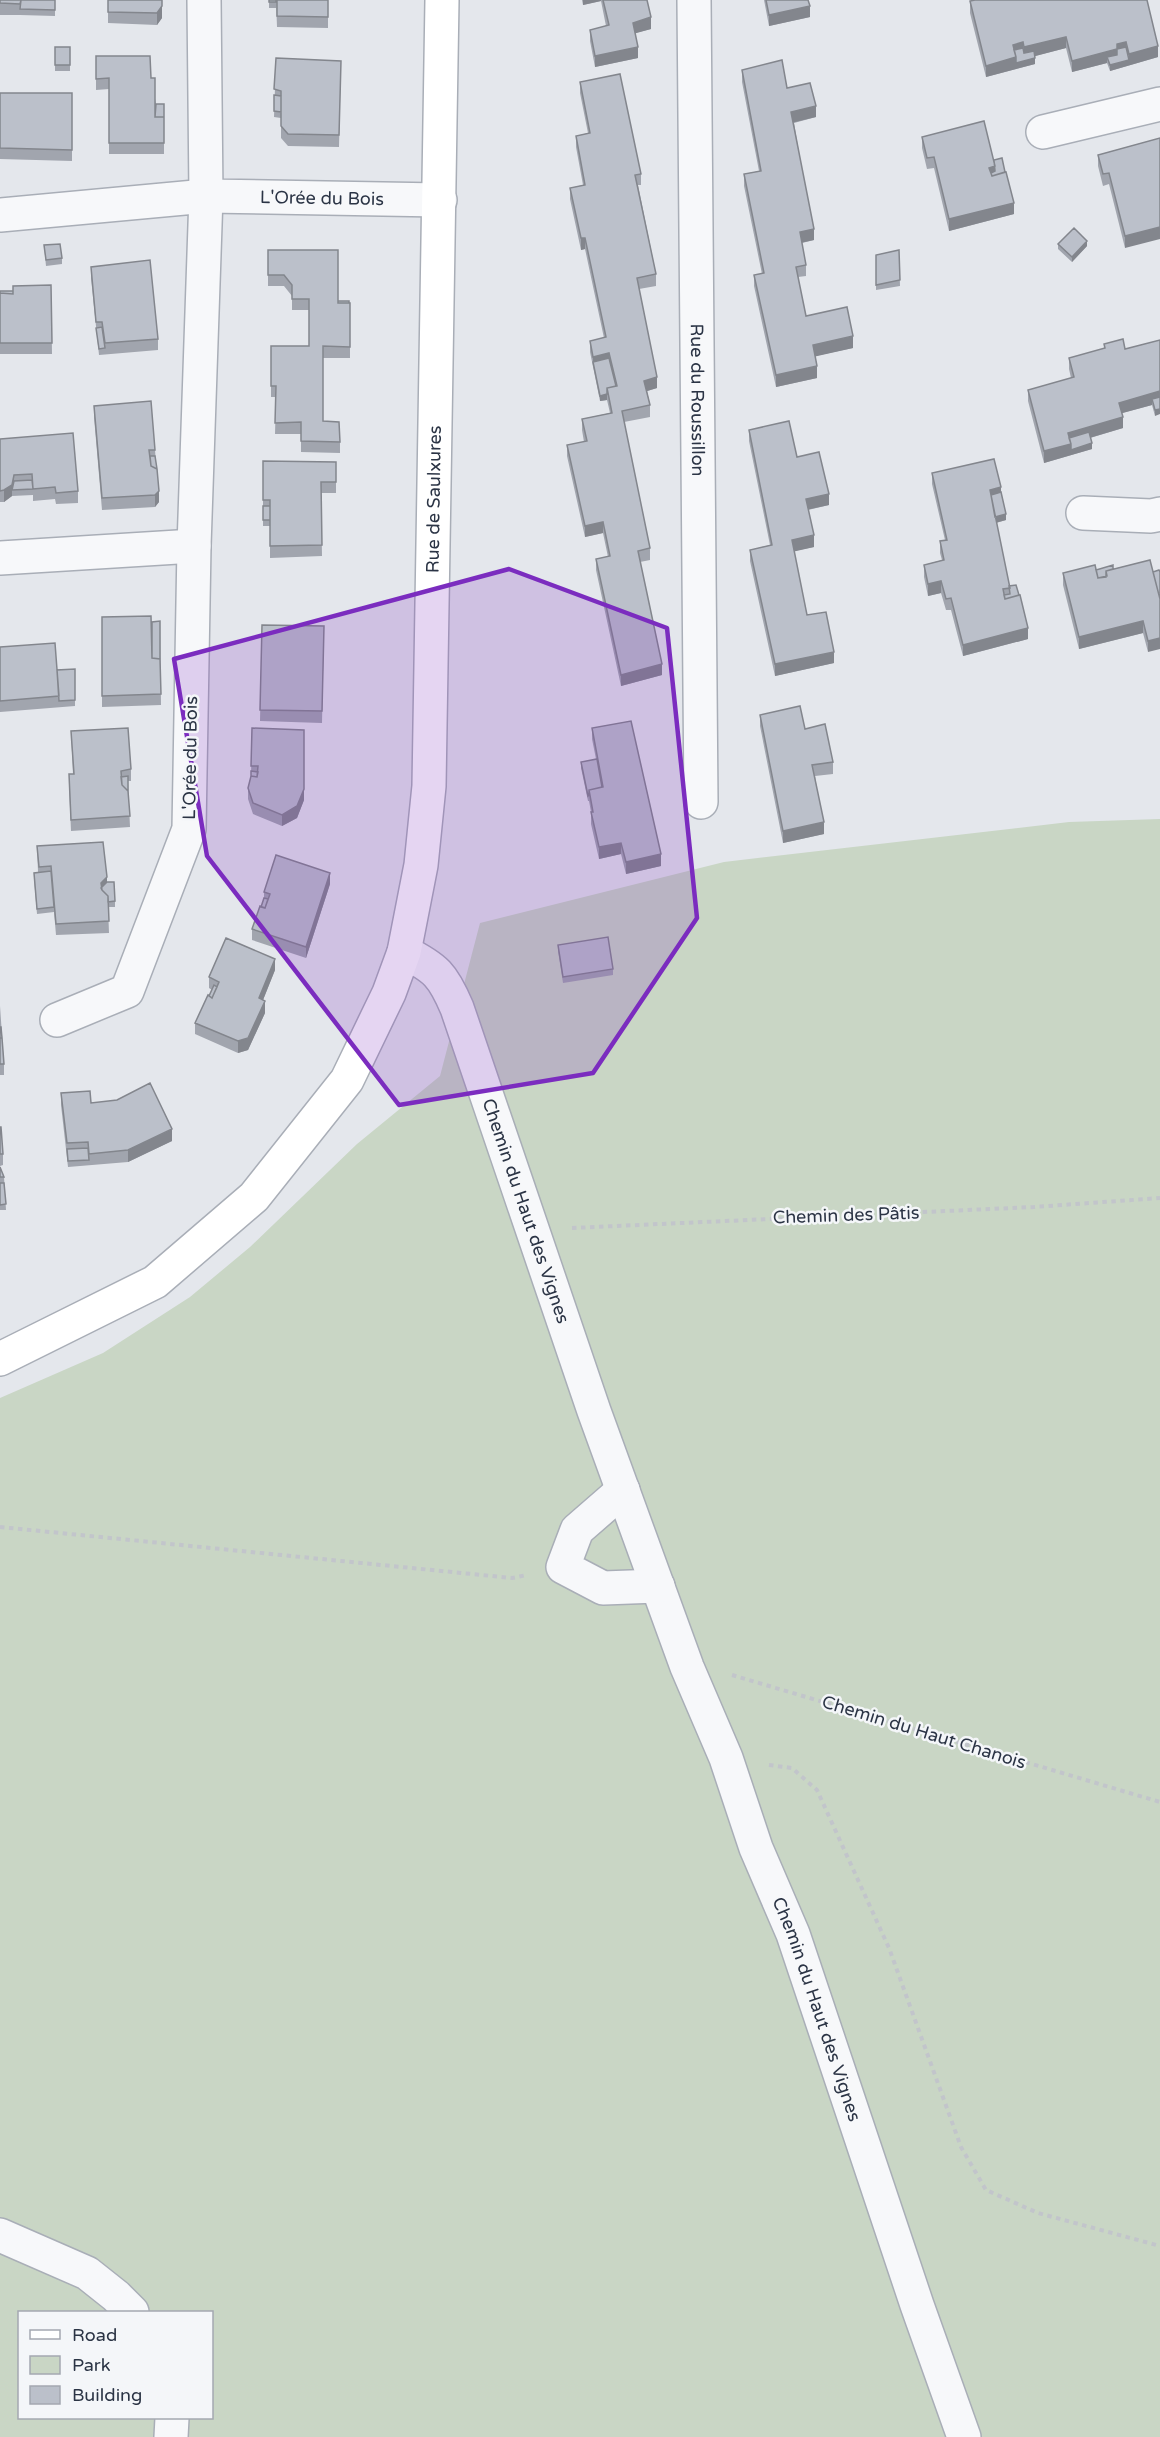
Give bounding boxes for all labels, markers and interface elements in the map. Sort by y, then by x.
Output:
street label: L'Orée du Bois [260,186,384,210]
street label: Rue du Roussillon [686,323,709,477]
street label: Rue de Saulxures [422,425,446,573]
street label: L'Orée du Bois [178,696,202,820]
street label: Chemin du Haut des Vignes [478,1095,574,1326]
street label: Chemin des Pâtis [772,1201,920,1229]
street label: Chemin du Haut Chanois [819,1690,1029,1774]
street label: Chemin du Haut des Vignes [767,1893,866,2124]
legend [18,2311,213,2419]
text: Road [72,2324,117,2346]
text: Park [72,2354,111,2376]
text: Building [72,2384,142,2406]

